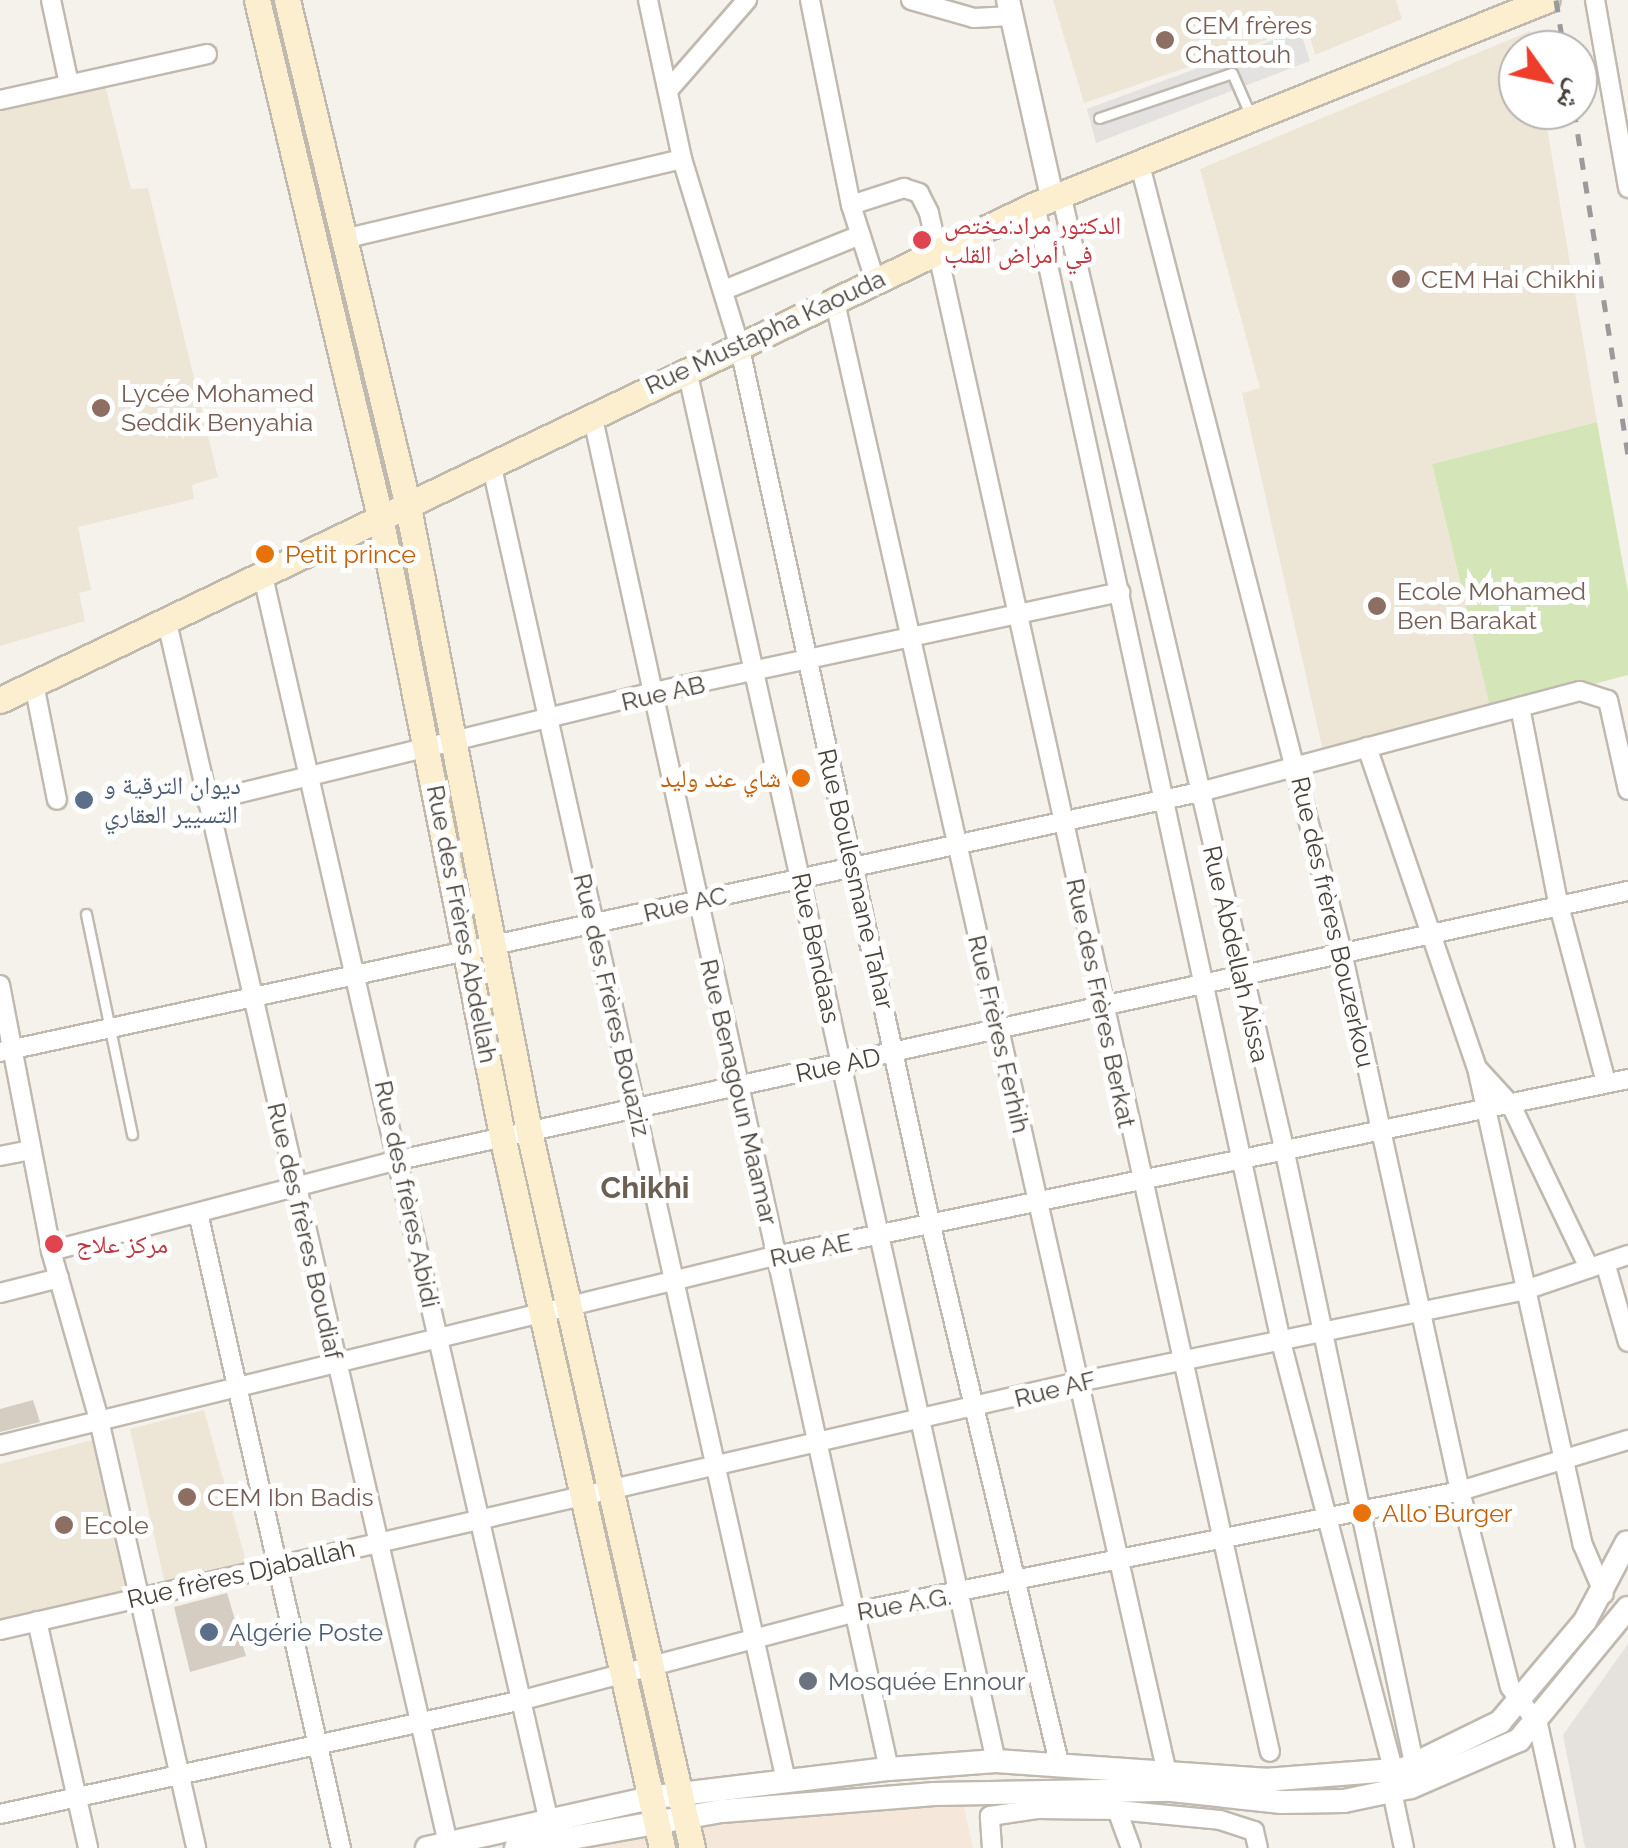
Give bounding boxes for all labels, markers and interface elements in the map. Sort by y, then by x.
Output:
place label: CEM frères Chattouh [1185,11,1312,70]
marker: CEM frères Chattouh [1154,29,1176,51]
north arrow [1498,30,1598,130]
text: ش [1550,74,1594,117]
place label: الدكتور مراد:مختص في أمراض القلب [944,211,1121,270]
marker: الدكتور مراد:مختص في أمراض القلب [909,227,935,253]
street label: Rue Mustapha Kaouda [640,263,890,401]
place label: CEM Hai Chikhi [1421,264,1596,294]
marker: CEM Hai Chikhi [1390,268,1412,290]
place label: Lycée Mohamed Seddik Benyahia [121,379,314,438]
marker: Lycée Mohamed Seddik Benyahia [90,397,112,419]
place label: Petit prince [285,539,416,569]
marker: Petit prince [254,543,276,565]
place label: Ecole Mohamed Ben Barakat [1397,577,1586,636]
marker: Ecole Mohamed Ben Barakat [1366,595,1388,617]
street label: Rue AB [618,669,708,717]
street label: Rue Boulesmane Tahar [811,745,901,1013]
place label: شاي عند وليد [660,763,781,793]
marker: شاي عند وليد [790,767,812,789]
place label: ديوان الترقية و التسيير العقاري [104,771,241,830]
street label: Rue des frères Bouzerkou [1285,774,1381,1070]
street label: Rue des Frères Abdellah [420,782,504,1066]
marker: ديوان الترقية و التسيير العقاري [73,789,95,811]
street label: Rue Abdellah Aissa [1196,842,1276,1066]
street label: Rue Bendaas [785,870,847,1026]
street label: Rue des Frères Bouaziz [567,871,657,1139]
street label: Rue des Frères Berkat [1060,876,1142,1130]
street label: Rue AC [640,880,730,928]
street label: Rue Frères Ferhih [962,932,1036,1136]
street label: Rue Benagoun Maamar [694,956,784,1228]
street label: Rue AD [792,1041,884,1089]
street label: Rue des frères Abidi [368,1077,446,1311]
street label: Rue des frères Boudiaf [261,1100,349,1362]
district label: Chikhi [601,1170,689,1206]
street label: Rue AE [767,1227,855,1273]
place label: مركز علاج [76,1229,168,1259]
marker: مركز علاج [41,1231,67,1257]
street label: Rue AF [1011,1364,1099,1414]
place label: CEM Ibn Badis [207,1482,374,1512]
marker: CEM Ibn Badis [176,1486,198,1508]
place label: Allo Burger [1382,1498,1513,1528]
marker: Allo Burger [1351,1502,1373,1524]
place label: Ecole [84,1510,149,1540]
marker: Ecole [53,1514,75,1536]
street label: Rue frères Djaballah [124,1533,358,1615]
street label: Rue A.G. [854,1581,954,1627]
place label: Algérie Poste [229,1617,383,1647]
marker: Algérie Poste [198,1621,220,1643]
place label: Mosquée Ennour [828,1666,1025,1696]
marker: Mosquée Ennour [797,1670,819,1692]

